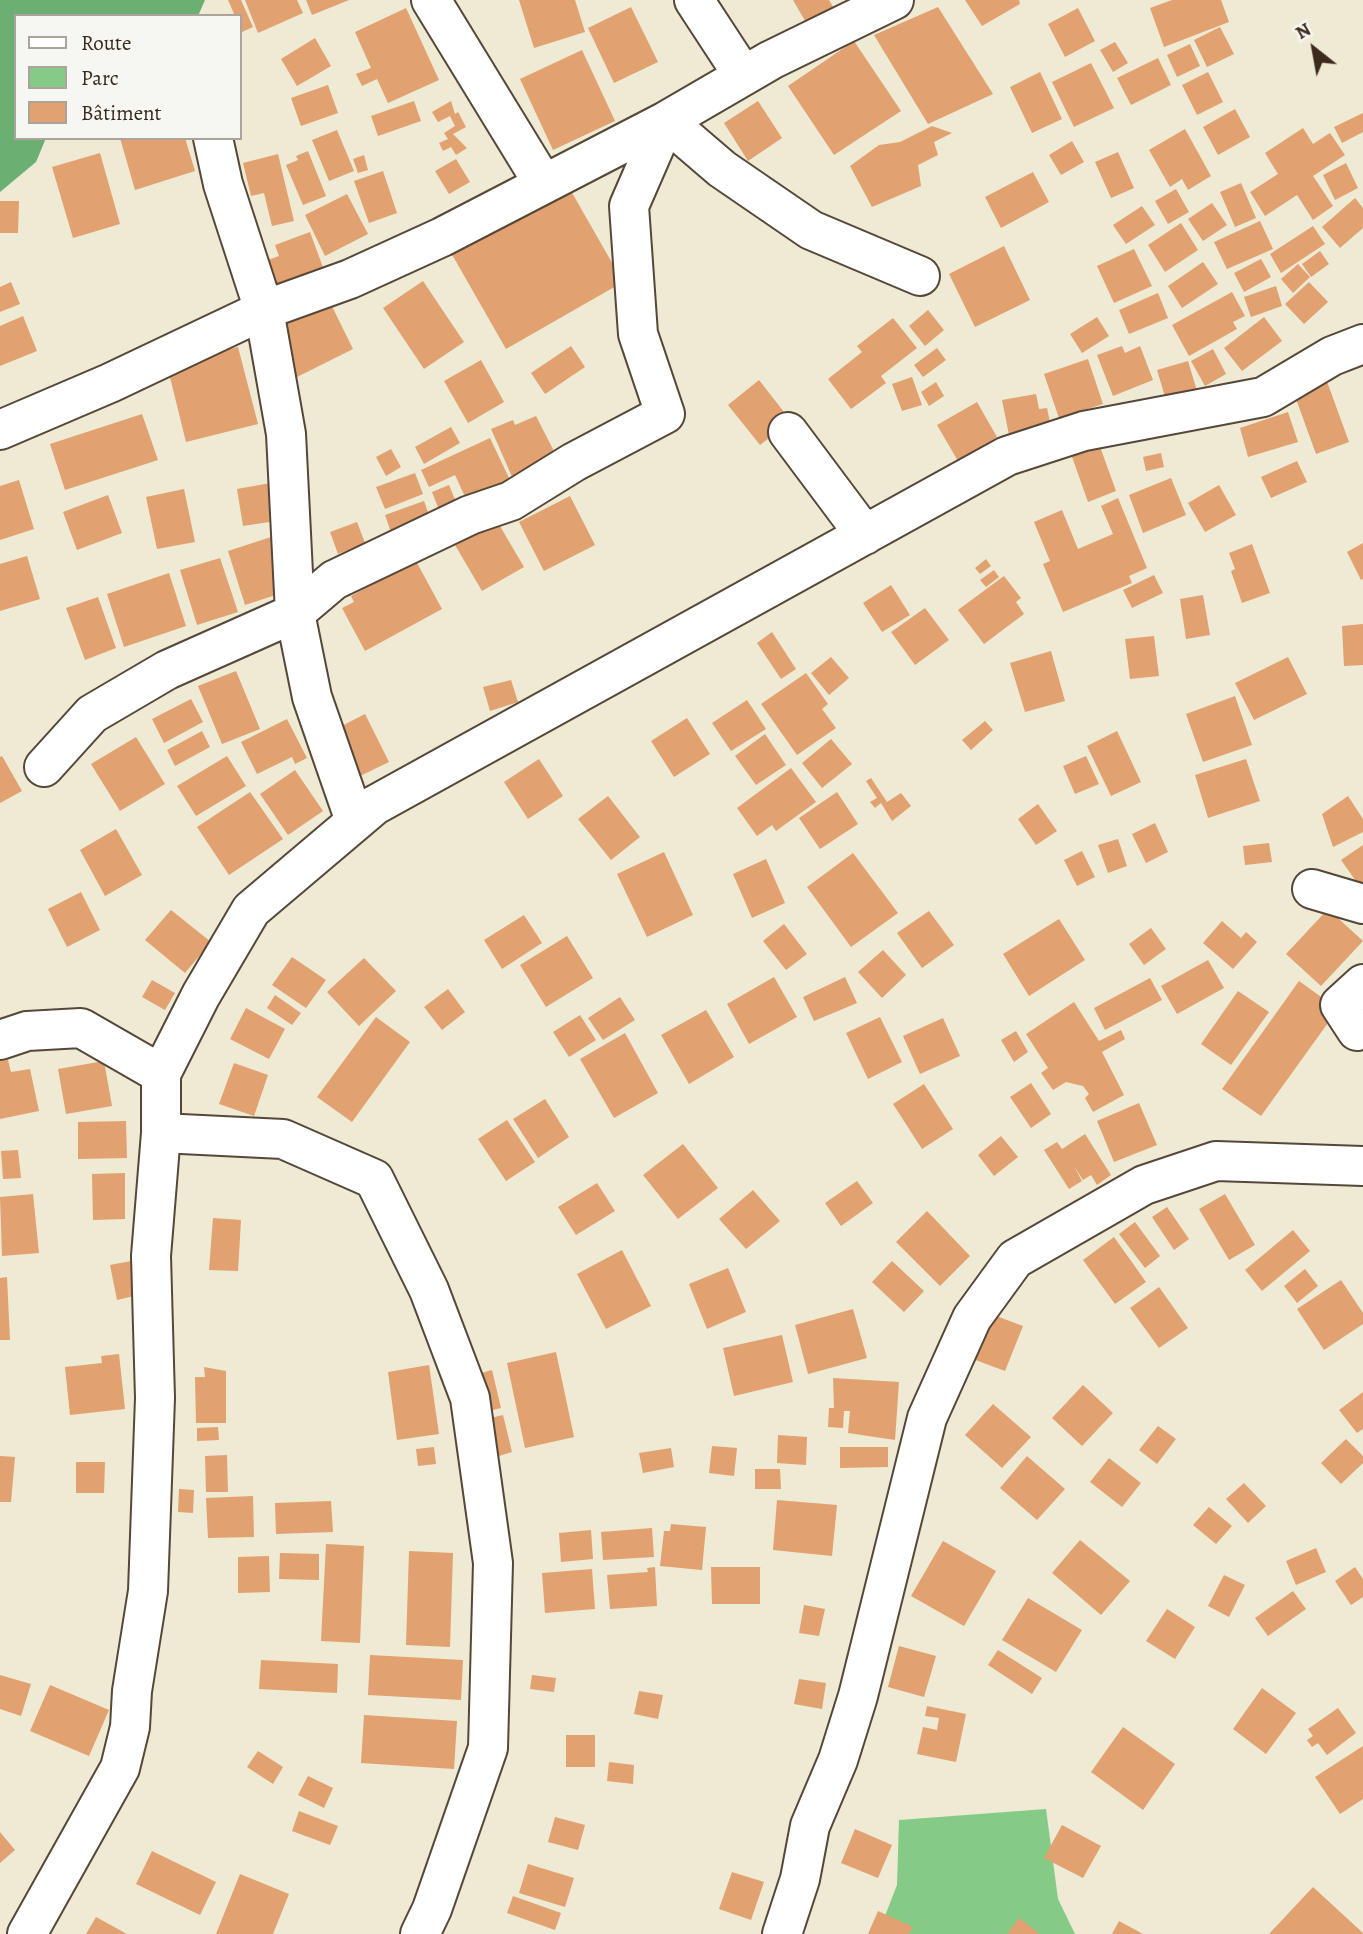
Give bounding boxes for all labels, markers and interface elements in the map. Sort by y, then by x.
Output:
legend [14,14,242,140]
north arrow [1279,14,1349,84]
text: N [1291,16,1316,46]
text: Route [81,29,131,57]
text: Parc [81,64,119,92]
text: Bâtiment [81,99,162,127]

